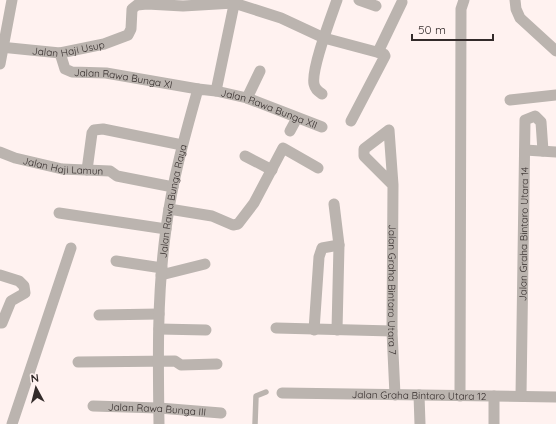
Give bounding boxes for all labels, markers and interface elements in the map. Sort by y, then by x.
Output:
scale bar [412,16,493,42]
text: 50 m [418,22,446,37]
street label: Jalan Haji Usup [32,38,106,60]
street label: Jalan Rawa Bunga XI [74,66,173,91]
street label: Jalan Rawa Bunga XII [219,86,319,132]
street label: Jalan Rawa Bunga Raya [157,143,190,259]
street label: Jalan Haji Lamun [21,154,104,178]
street label: Jalan Graha Bintaro Utara 14 [516,167,531,301]
street label: Jalan Graha Bintaro Utara 7 [385,224,399,355]
north arrow [16,368,56,408]
text: N [30,371,40,386]
street label: Jalan Graha Bintaro Utara 12 [352,388,487,403]
street label: Jalan Rawa Bunga III [108,400,206,419]

